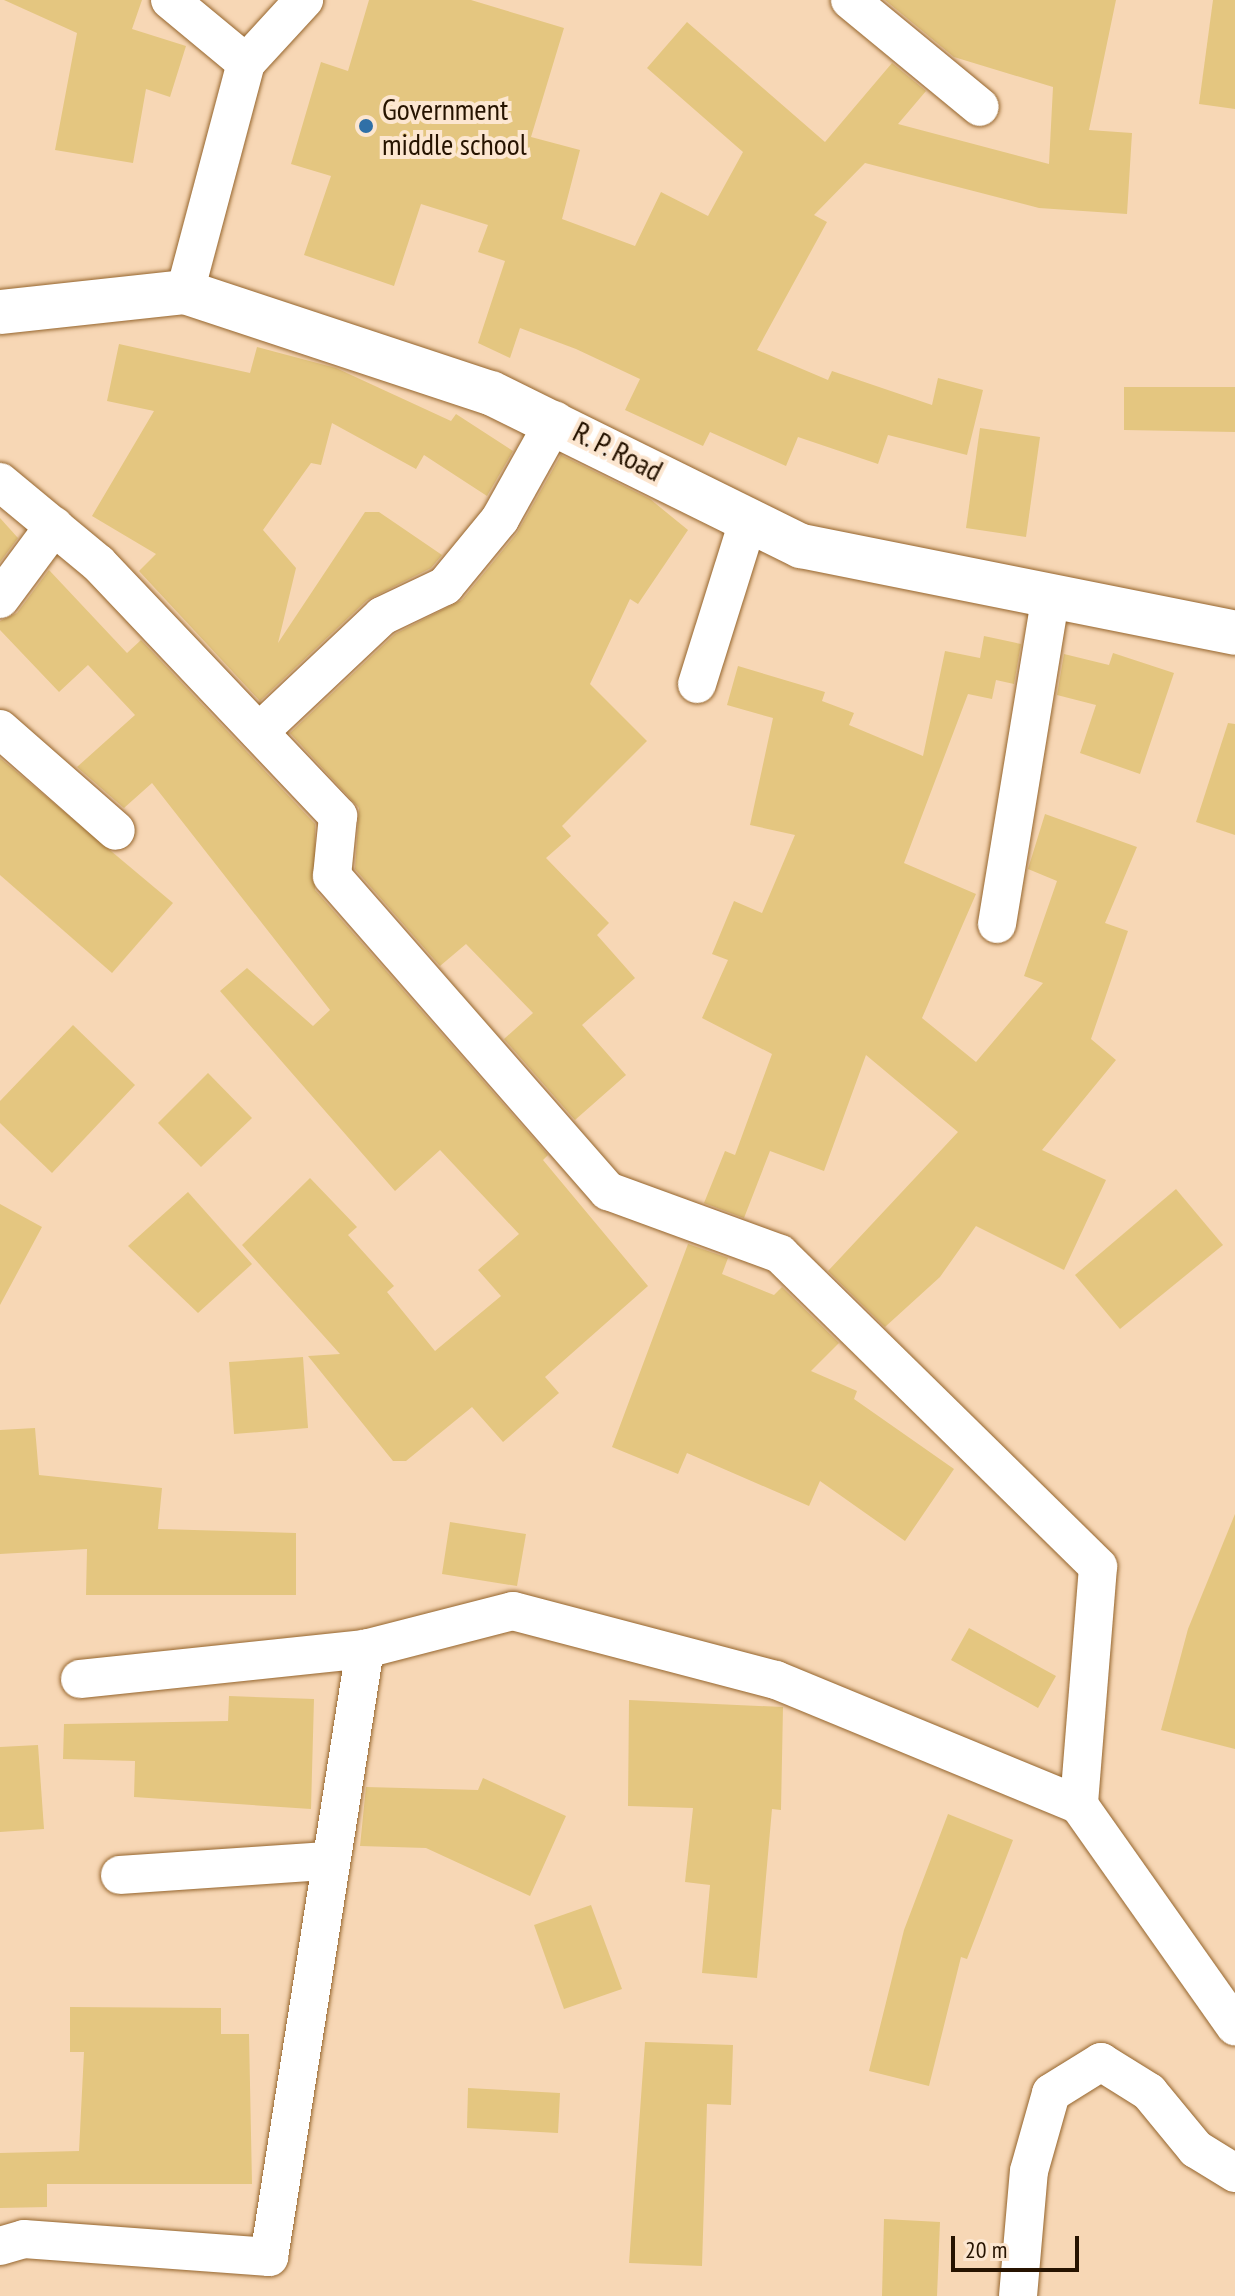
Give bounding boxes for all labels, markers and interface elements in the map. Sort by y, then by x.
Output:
place label: Government middle school [382,91,527,162]
marker: Government middle school [357,117,375,135]
street label: R. P. Road [566,412,670,490]
scale bar [955,2220,1083,2270]
text: 20 m [965,2234,1007,2265]

